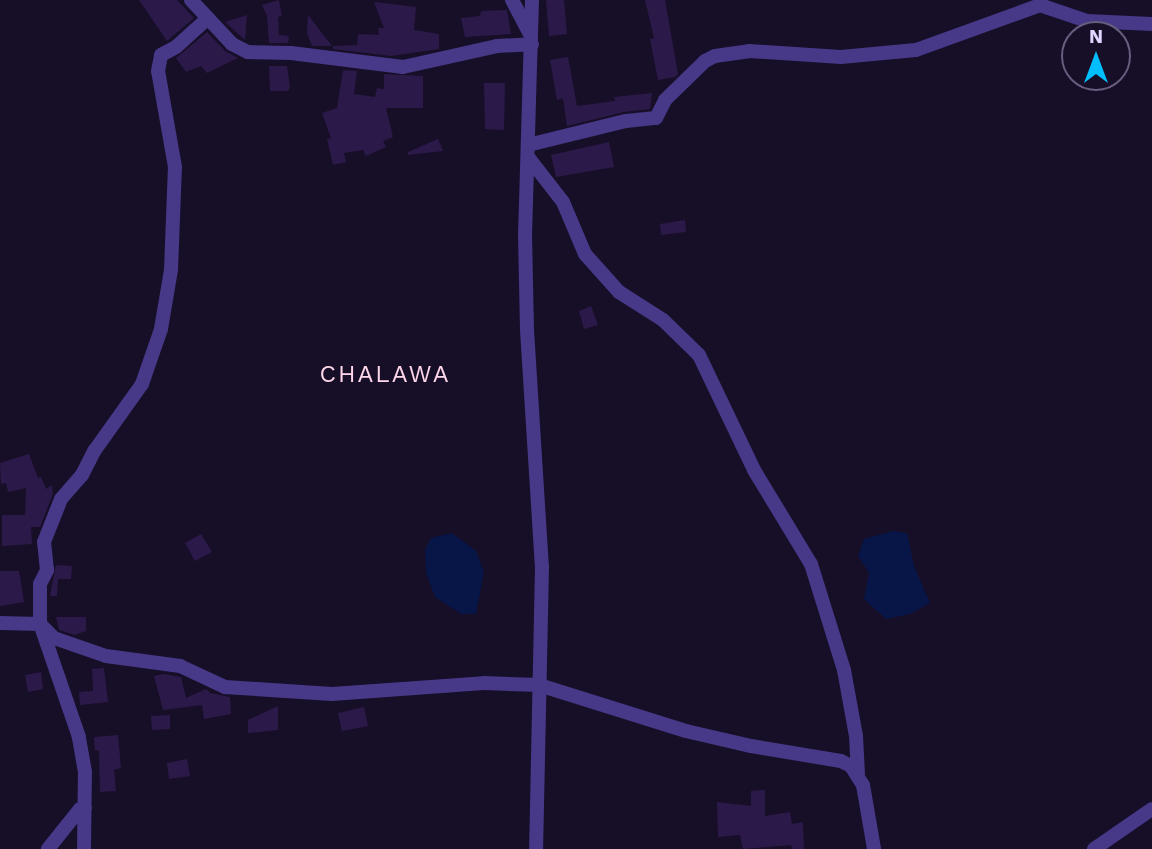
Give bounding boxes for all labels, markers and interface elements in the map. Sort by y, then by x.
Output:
north arrow [1061,21,1131,91]
text: N [1089,25,1103,48]
district label: CHALAWA [320,361,450,389]

